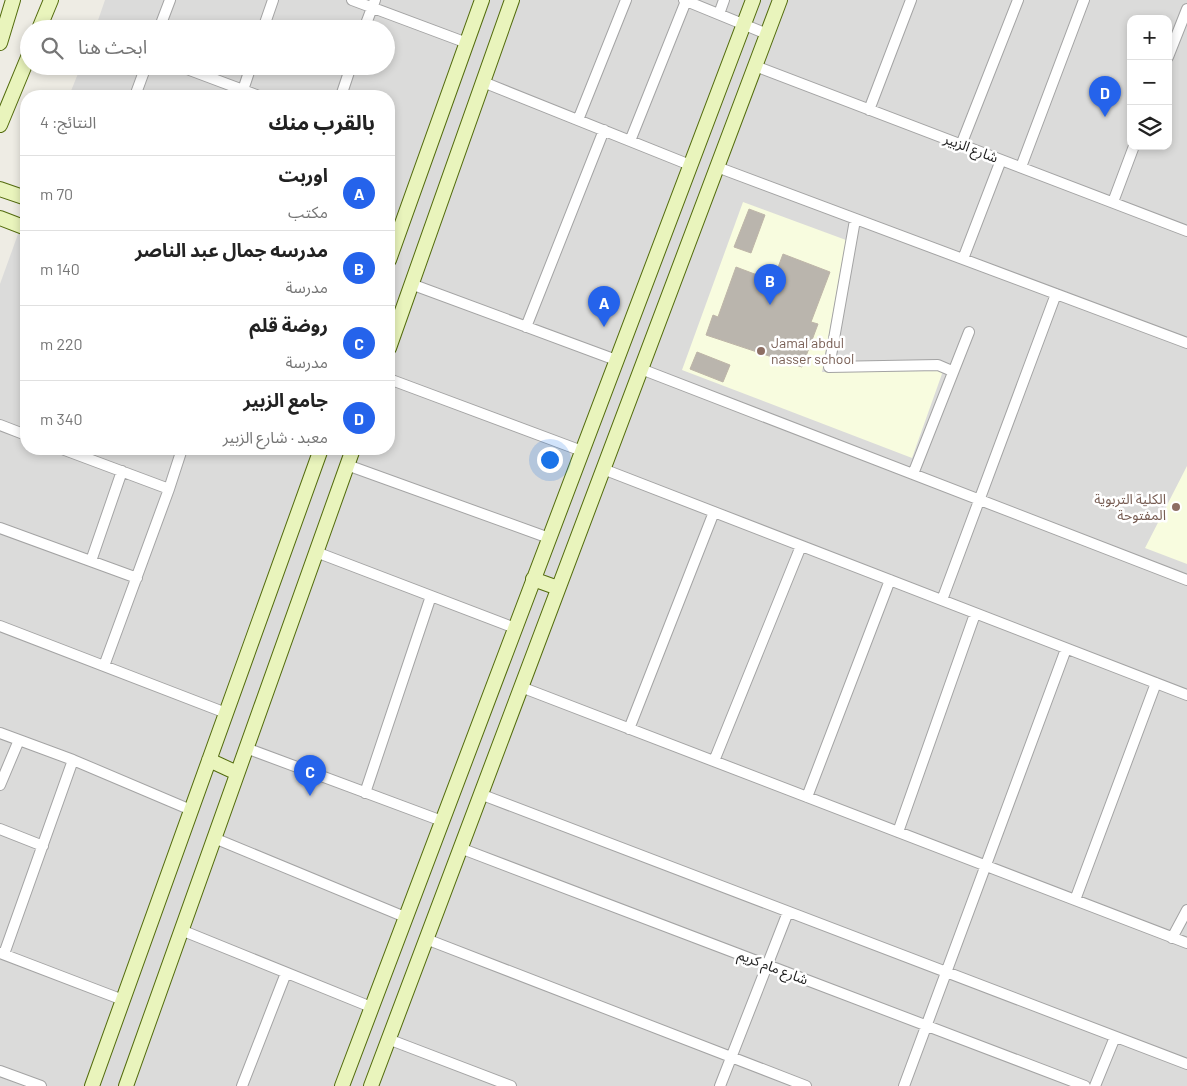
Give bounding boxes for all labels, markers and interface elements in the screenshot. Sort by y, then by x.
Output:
map controls [1127,15,1172,150]
button: + [1127,15,1172,60]
search box [20,20,395,75]
icon: search [38,34,66,62]
text: ابحث هنا [78,35,147,58]
button: − [1127,60,1172,105]
pin: D [1089,76,1121,117]
button: layers [1127,105,1172,150]
text: بالقرب منك [268,109,375,134]
text: النتائج: 4 [40,112,96,131]
street label: شارع الزبير [940,129,1001,168]
text: اوربت [278,163,328,186]
text: 70 m [40,184,73,203]
text: A [354,184,364,203]
text: مكتب [288,202,328,221]
text: مدرسه جمال عبد الناصر [135,238,328,261]
text: 140 m [40,259,80,278]
text: B [354,259,364,278]
pin: B [754,264,786,305]
text: مدرسة [285,277,328,296]
pin: A [588,286,620,327]
text: روضة قلم [249,313,328,336]
text: 220 m [40,334,83,353]
text: C [354,334,364,353]
place label: Jamal abdul nasser school [771,334,854,367]
marker: Jamal abdul nasser school [755,345,767,357]
text: مدرسة [285,352,328,371]
text: جامع الزبير [243,388,328,411]
text: 340 m [40,409,83,428]
text: D [354,409,364,428]
text: معبد · شارع الزبير [223,427,328,446]
your location [537,447,563,473]
place label: الكلية التربوية المفتوحة [1094,490,1166,524]
marker: الكلية التربوية المفتوحة [1170,501,1182,513]
pin: C [294,755,326,796]
street label: شارع مام كريم [734,945,811,991]

